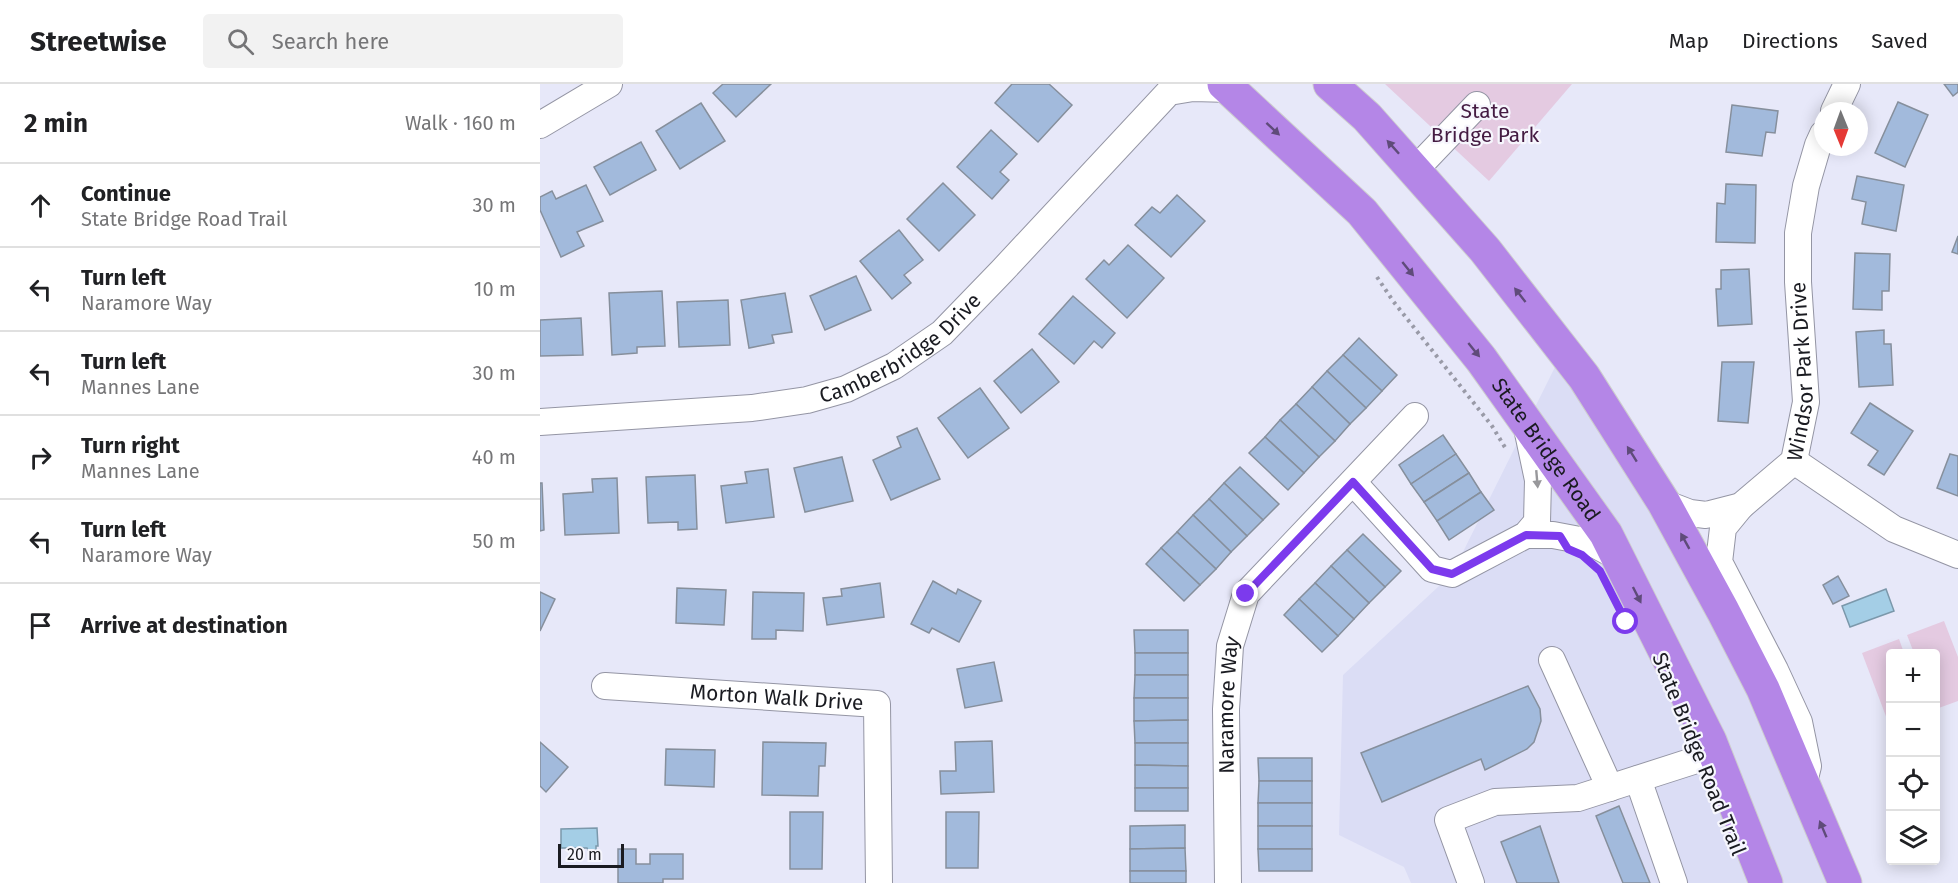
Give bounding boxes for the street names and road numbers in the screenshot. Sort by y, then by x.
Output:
street label: Windsor Park Drive [1781,281,1819,463]
street label: Camberbridge Drive [816,288,986,409]
street label: State Bridge Road [1486,373,1606,527]
street label: Naramore Way [1213,632,1245,774]
street label: State Bridge Road Trail [1646,649,1752,859]
street label: Morton Walk Drive [689,679,864,716]

